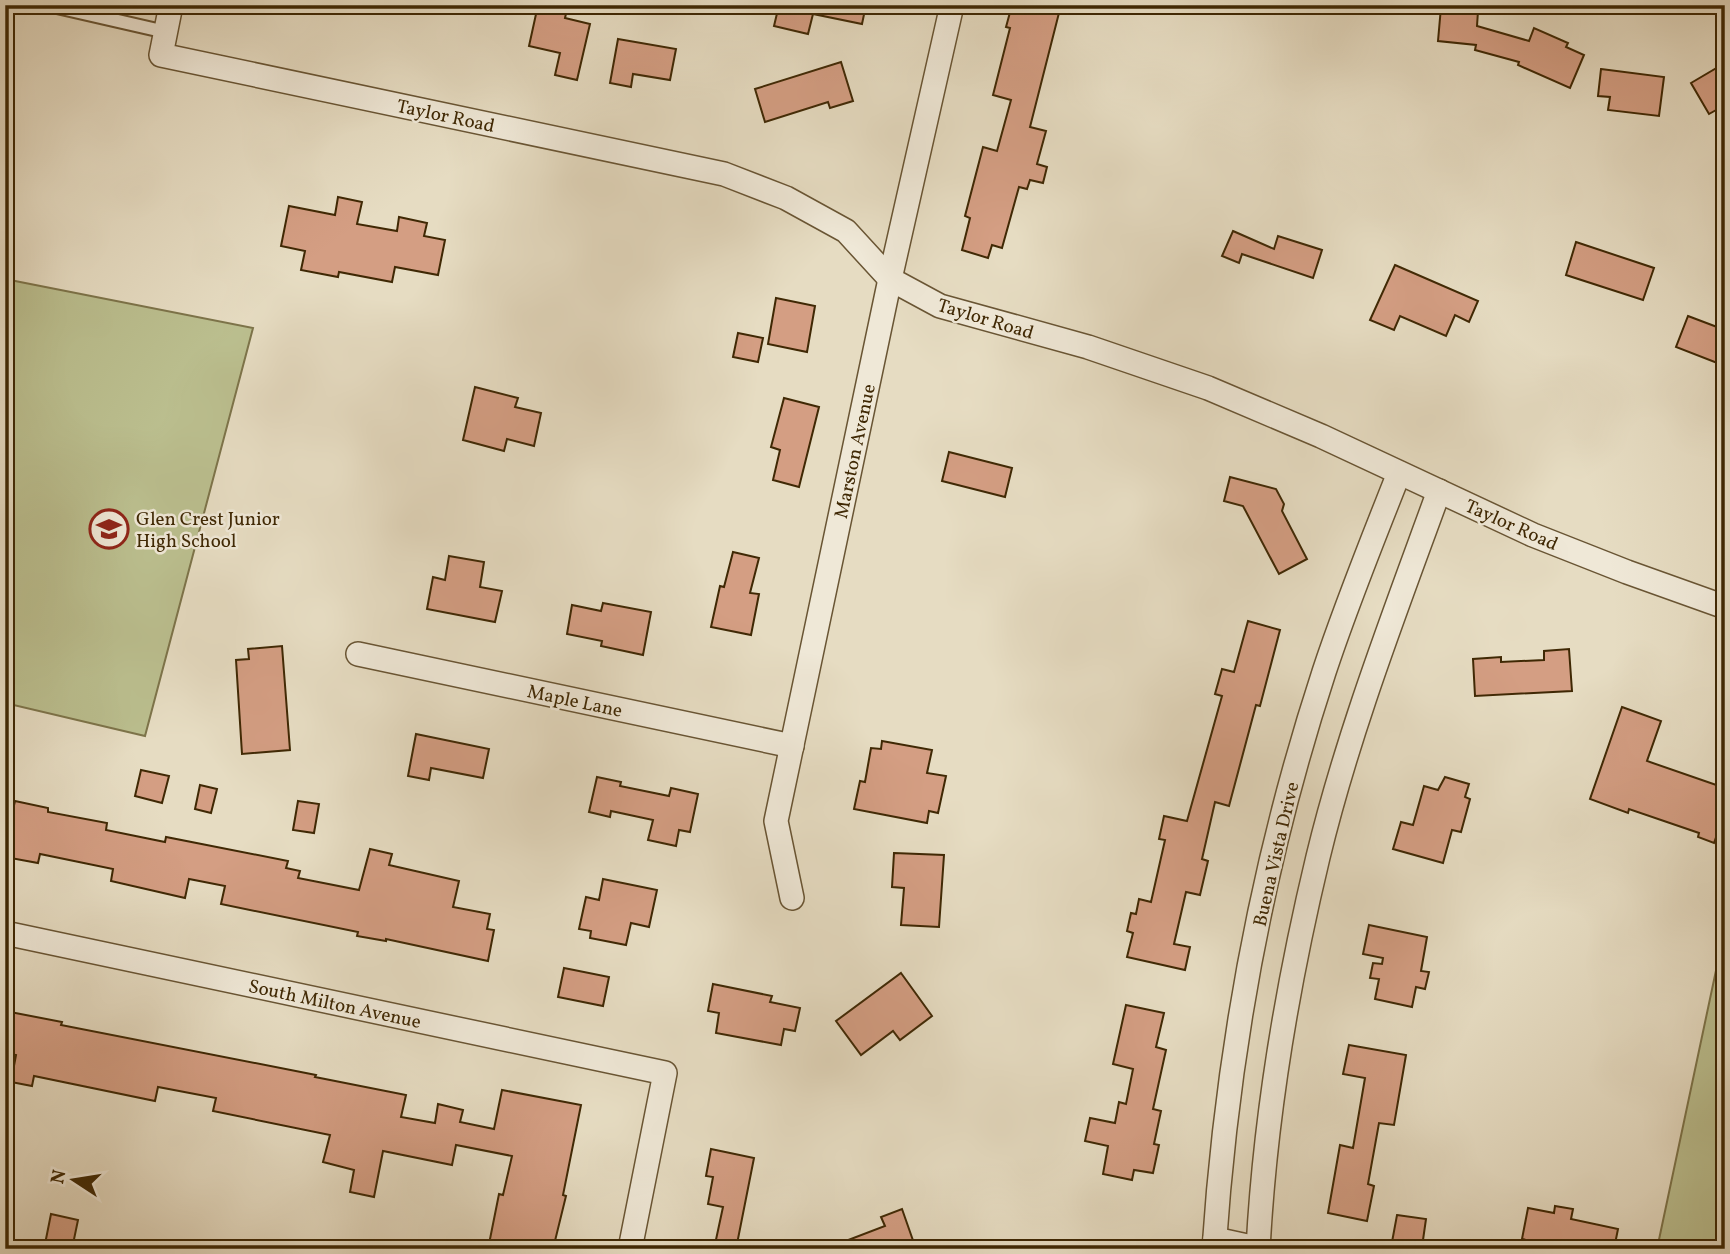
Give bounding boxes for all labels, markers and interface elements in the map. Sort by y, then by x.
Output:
street label: Taylor Road [394,94,497,140]
street label: Taylor Road [934,293,1037,347]
street label: Marston Avenue [829,382,883,521]
street label: Taylor Road [1460,494,1562,558]
place label: Glen Crest Junior High School [136,507,280,555]
school or university icon: Glen Crest Junior High School [88,508,130,550]
street label: Maple Lane [525,679,625,725]
street label: Buena Vista Drive [1248,779,1306,929]
street label: South Milton Avenue [246,974,423,1036]
north arrow [38,1146,108,1216]
text: N [45,1167,74,1186]

